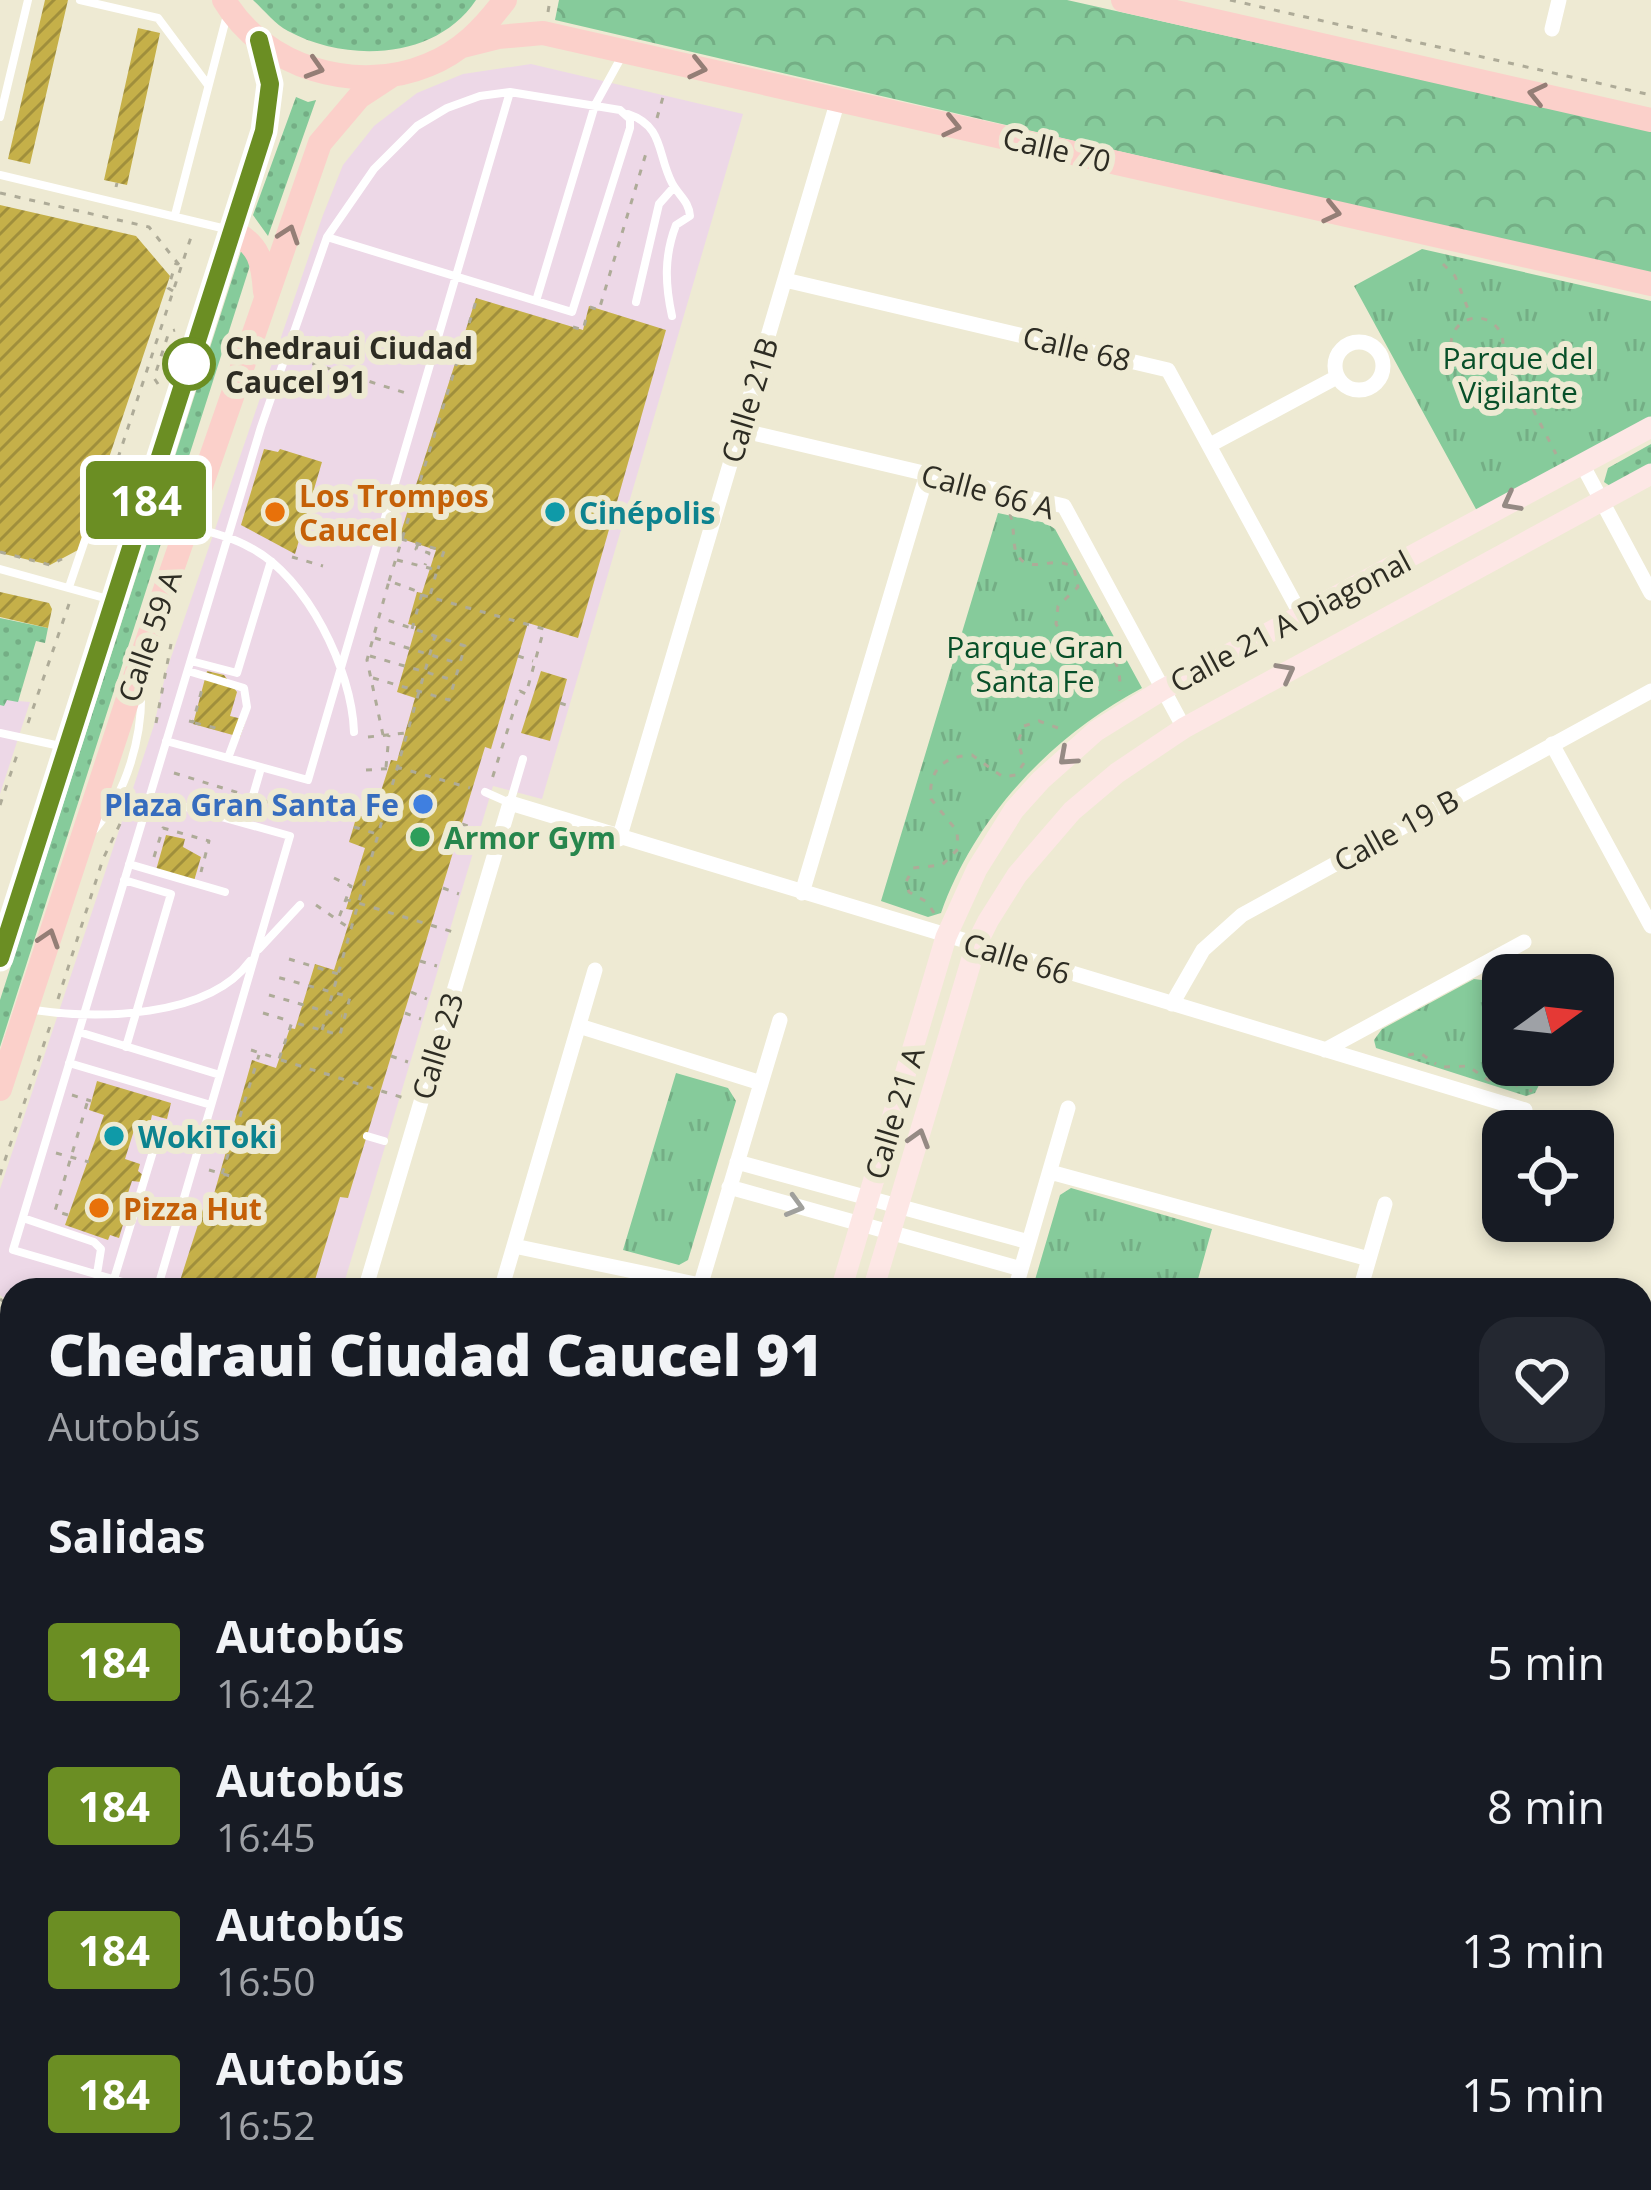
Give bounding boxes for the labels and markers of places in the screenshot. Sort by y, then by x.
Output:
place label: Chedraui Ciudad Caucel 91 [225,327,473,402]
marker: Chedraui Ciudad Caucel 91 [164,339,214,389]
place label: Los Trompos Caucel [299,475,489,550]
place label: Cinépolis [579,492,716,533]
marker: Los Trompos Caucel [262,499,288,525]
marker: Cinépolis [542,499,568,525]
place label: Plaza Gran Santa Fe [104,784,399,825]
marker: Plaza Gran Santa Fe [410,791,436,817]
place label: Armor Gym [444,817,616,858]
marker: Armor Gym [407,824,433,850]
place label: WokiToki [138,1116,277,1157]
marker: WokiToki [101,1123,127,1149]
place label: Pizza Hut [123,1188,262,1229]
marker: Pizza Hut [86,1195,112,1221]

